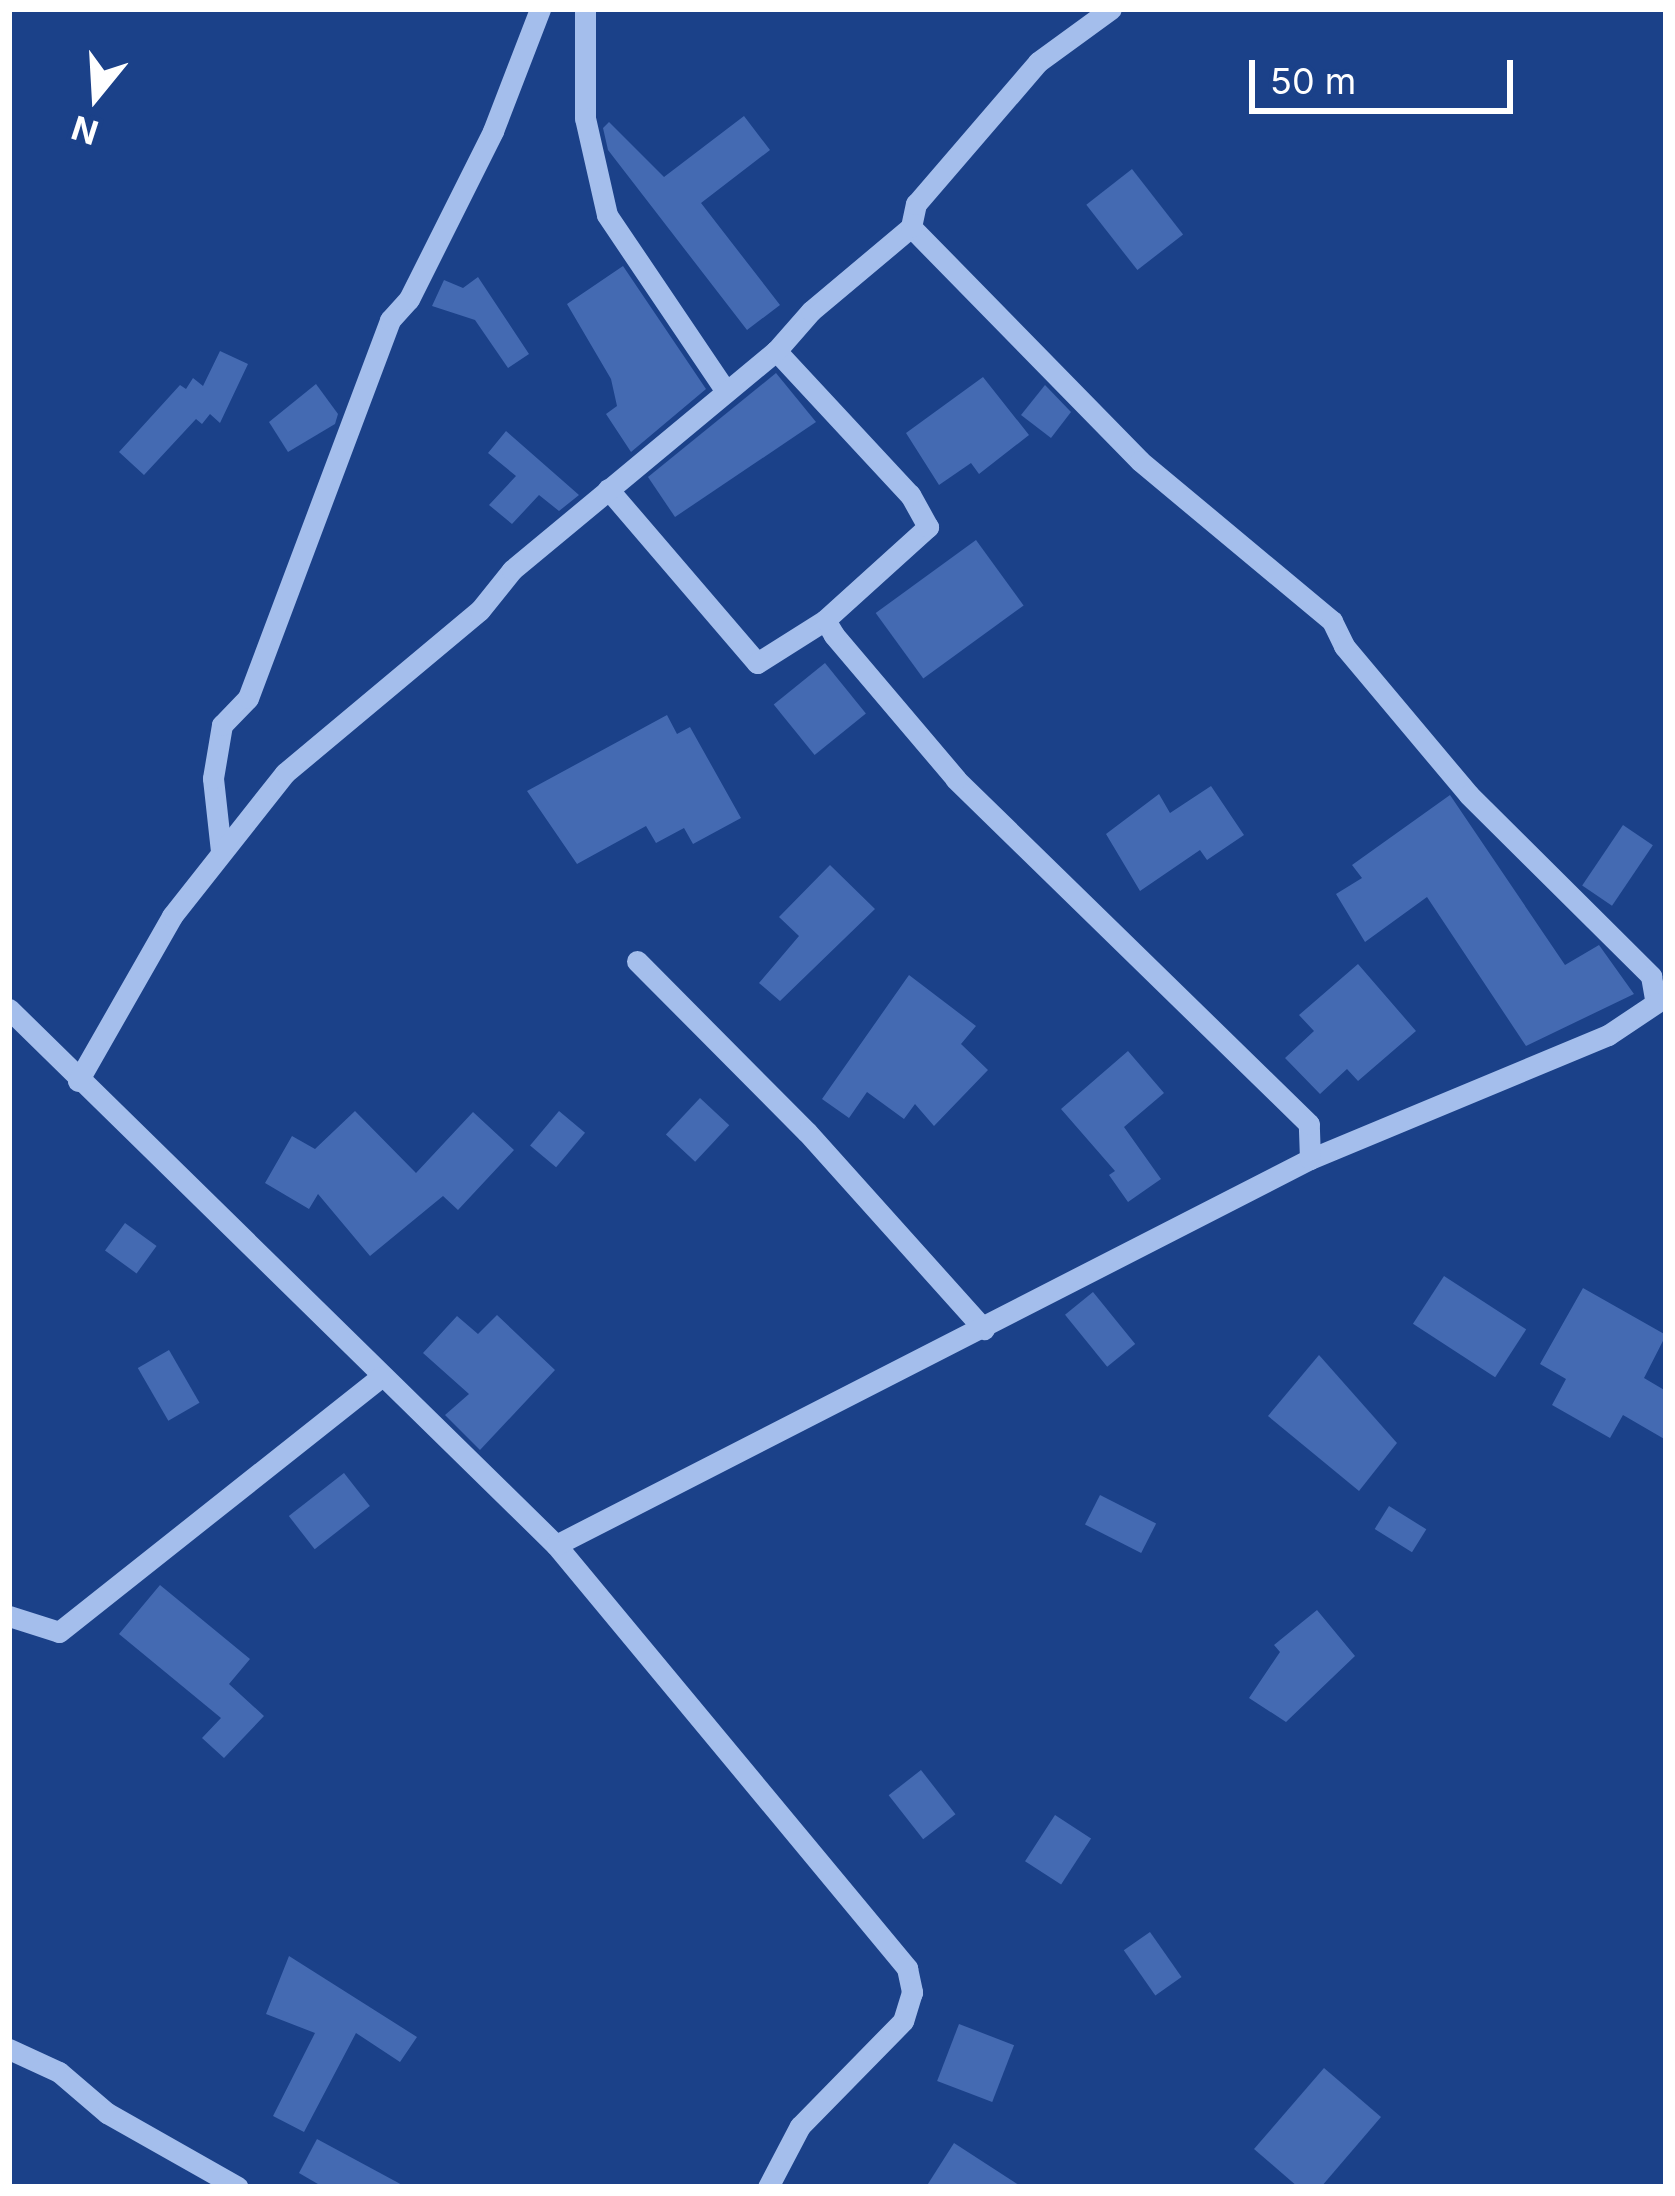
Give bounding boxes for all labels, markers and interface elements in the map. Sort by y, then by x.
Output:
north arrow [36,36,156,156]
scale bar [1255,36,1519,110]
text: 50 m [1270,59,1356,103]
text: N [67,107,103,153]

